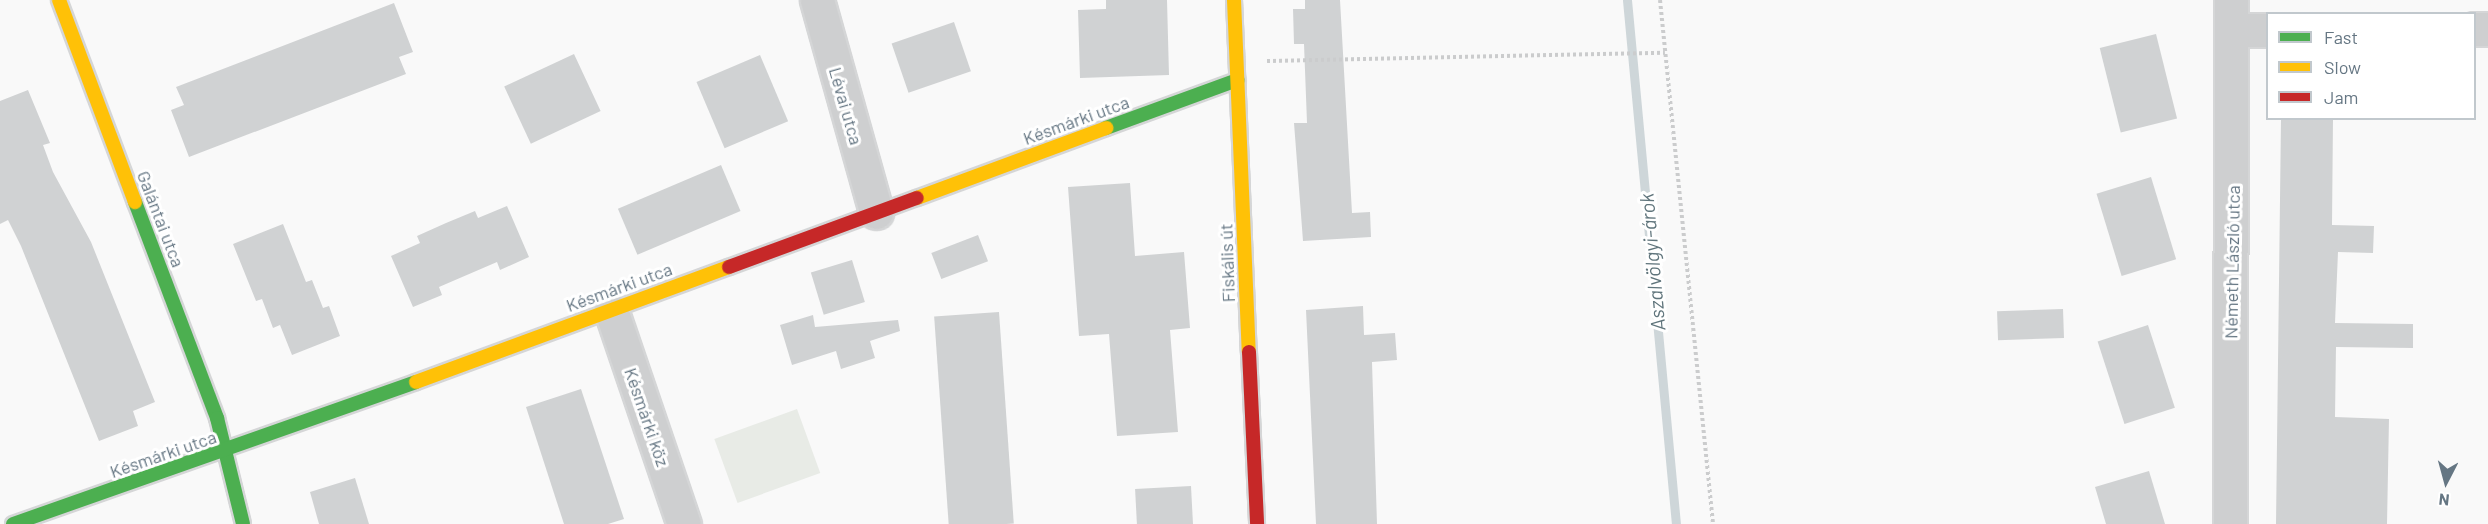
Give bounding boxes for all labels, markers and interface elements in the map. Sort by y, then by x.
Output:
legend [2266,12,2476,120]
text: Fast [2324,26,2358,48]
text: Slow [2324,56,2361,78]
street label: Lévai utca [825,65,867,147]
text: Jam [2324,86,2358,108]
street label: Késmárki utca [1020,91,1132,149]
street label: Galántai utca [133,168,189,270]
street label: Németh László utca [2220,185,2244,339]
water label: Aszalvölgyi-árok [1634,192,1670,332]
street label: Fiskális út [1215,223,1239,303]
street label: Késmárki utca [563,258,675,316]
street label: Késmárki köz [620,365,674,469]
street label: Késmárki utca [107,426,219,482]
north arrow [2416,452,2476,512]
text: N [2438,490,2450,510]

